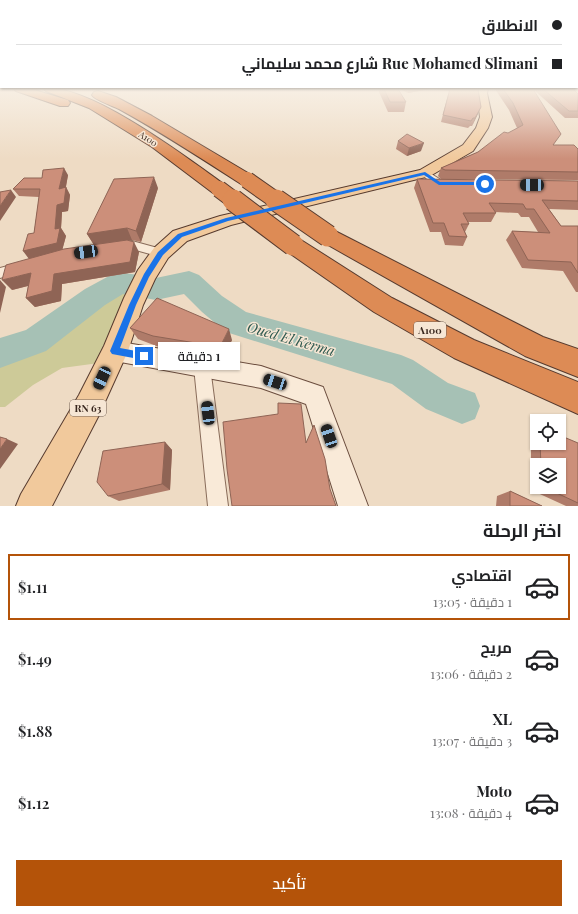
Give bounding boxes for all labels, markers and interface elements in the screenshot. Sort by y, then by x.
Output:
text: الانطلاق [482,15,538,35]
text: Rue Mohamed Slimani شارع محمد سليماني [242,53,538,73]
street label: A100 [136,127,160,148]
route start [476,175,494,193]
car [520,179,544,191]
car [73,244,99,260]
water label: Oued El Kerma [245,317,337,360]
road number: A100 [414,322,446,338]
callout: 1 دقيقة [158,342,240,370]
route end [135,347,153,365]
text: 1 دقيقة [178,347,220,364]
car [91,365,113,391]
car [262,373,288,391]
road number: RN 63 [70,400,106,416]
car [201,400,215,426]
map controls [530,414,566,494]
button: locate [530,414,566,450]
car [319,423,339,449]
button: layers [530,458,566,494]
text: اختر الرحلة [483,518,562,542]
text: اقتصادي [452,565,512,585]
icon: car [524,569,560,605]
text: $1.11 [18,577,47,597]
text: 1 دقيقة · 13:05 [433,593,512,610]
text: مريح [480,637,512,657]
icon: car [524,641,560,677]
text: $1.49 [18,649,52,669]
text: 2 دقيقة · 13:06 [430,665,512,682]
text: XL [492,709,512,729]
icon: car [524,713,560,749]
text: $1.88 [18,721,52,741]
text: 3 دقيقة · 13:07 [432,732,512,749]
text: Moto [476,781,512,801]
icon: car [524,785,560,821]
text: $1.12 [18,793,49,813]
text: 4 دقيقة · 13:08 [430,804,512,821]
button: تأكيد [16,860,562,906]

